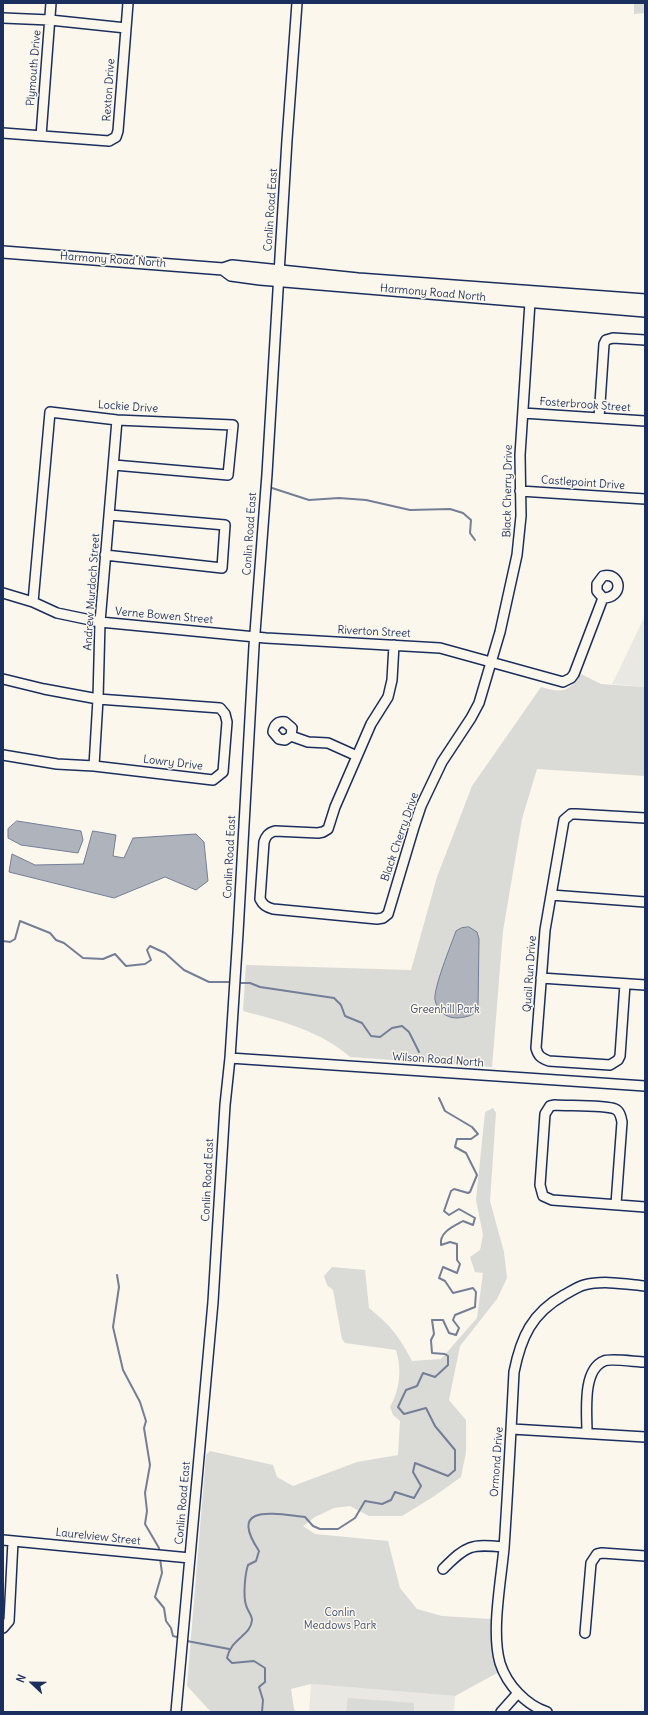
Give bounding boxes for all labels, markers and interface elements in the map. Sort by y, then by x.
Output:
street label: Plymouth Drive [24,29,44,107]
street label: Rexton Drive [100,58,118,122]
street label: Conlin Road East [262,168,280,252]
street label: Harmony Road North [60,250,166,270]
street label: Harmony Road North [379,282,487,304]
street label: Fosterbrook Street [539,395,631,415]
street label: Lockie Drive [97,398,159,416]
street label: Black Cherry Drive [501,444,515,538]
street label: Castlepoint Drive [541,473,625,493]
street label: Conlin Road East [241,492,259,576]
street label: Andrew Murdoch Street [81,533,103,651]
street label: Verne Bowen Street [115,605,213,627]
street label: Riverton Street [337,623,411,641]
street label: Lowry Drive [142,753,204,773]
street label: Black Cherry Drive [379,791,421,883]
street label: Conlin Road East [221,815,239,899]
street label: Quail Run Drive [521,935,539,1013]
park label: Greenhill Park [410,1003,480,1017]
street label: Wilson Road North [392,1050,484,1070]
street label: Conlin Road East [199,1138,217,1222]
street label: Ormond Drive [488,1426,506,1498]
street label: Conlin Road East [173,1461,193,1545]
street label: Laurelview Street [55,1526,141,1548]
park label: Conlin Meadows Park [304,1606,376,1632]
north arrow [12,1663,52,1703]
text: N [13,1672,29,1685]

